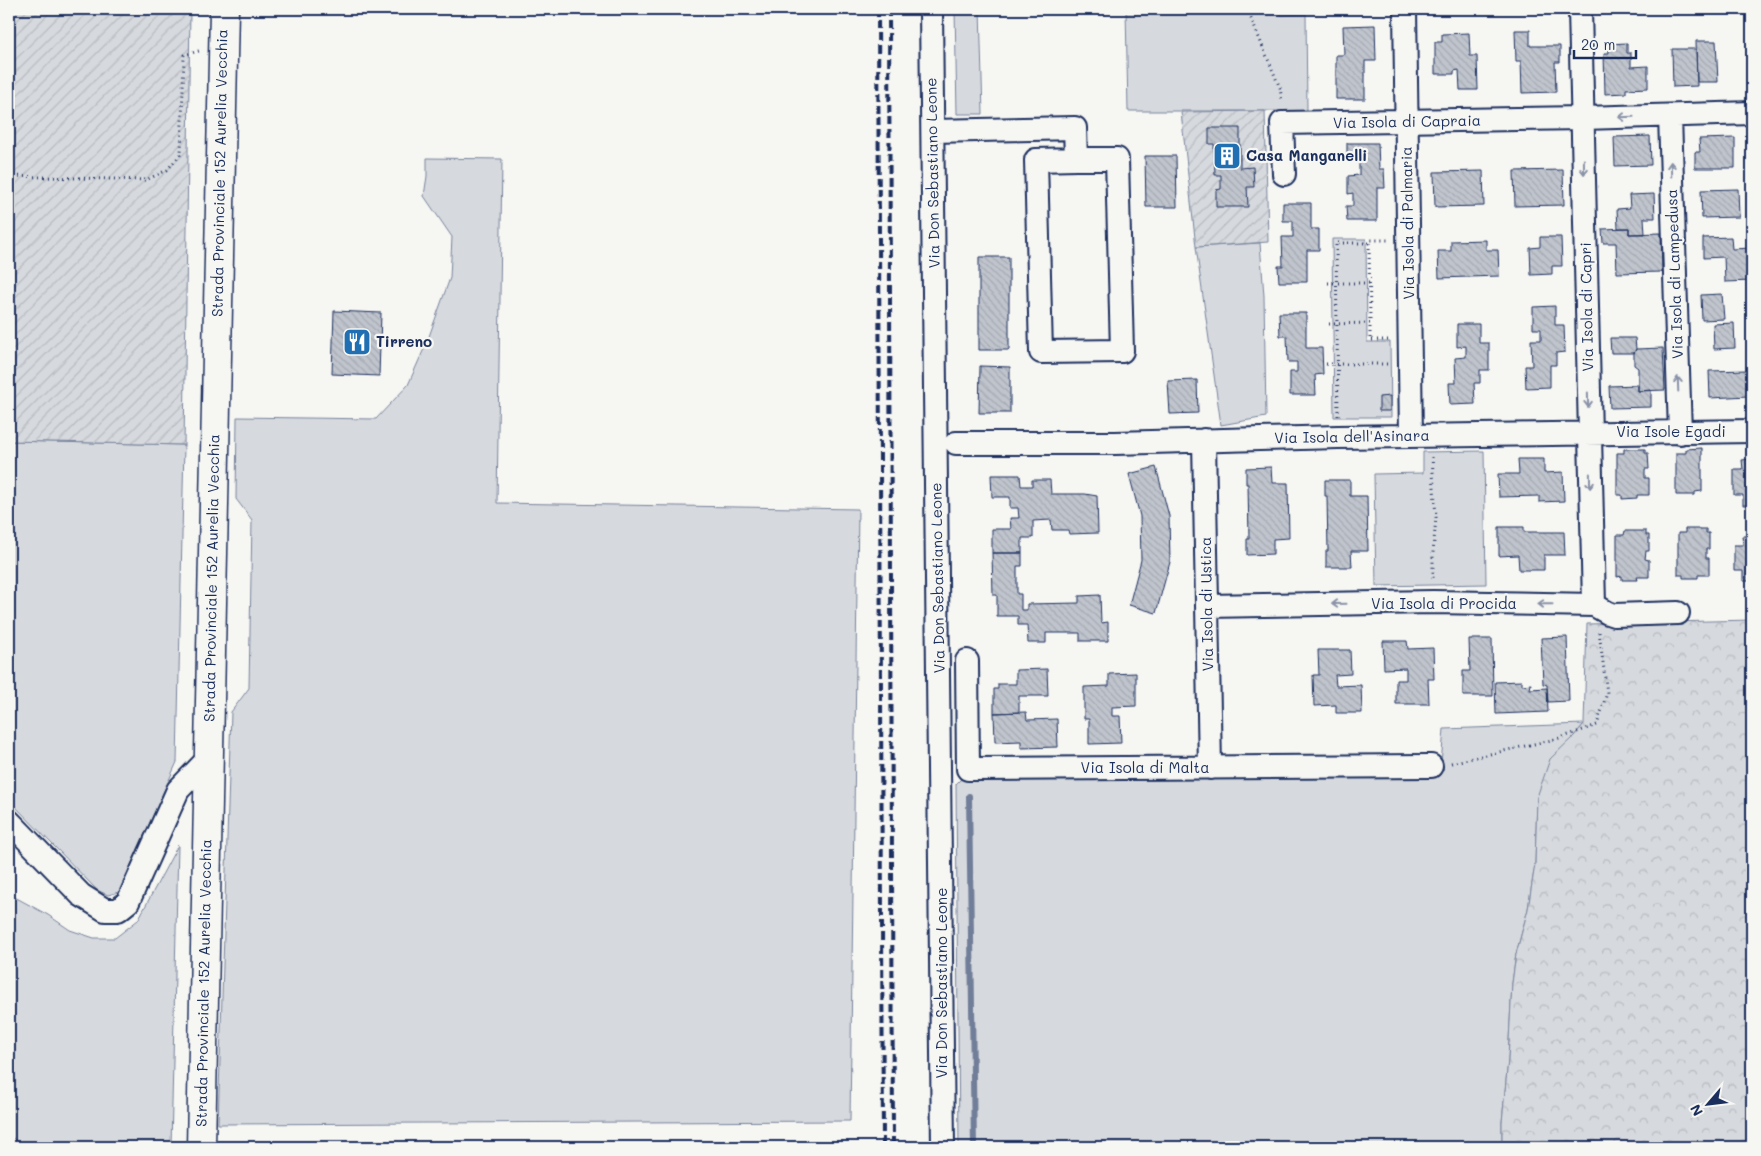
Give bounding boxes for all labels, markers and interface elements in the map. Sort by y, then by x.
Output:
scale bar [1574,28,1636,60]
street label: Strada Provinciale 152 Aurelia Vecchia [206,29,232,317]
text: 20 m [1581,34,1615,54]
street label: Via Don Sebastiano Leone [920,77,944,269]
street label: Via Isola di Capraia [1333,110,1481,132]
one-way arrow [1619,112,1635,122]
building icon: Casa Manganelli [1212,141,1242,171]
place label: Casa Manganelli [1246,145,1367,165]
street label: Via Isola di Palmaria [1396,146,1418,300]
one-way arrow [1579,158,1589,175]
one-way arrow [1667,161,1676,177]
street label: Via Isola di Lampedusa [1661,189,1687,359]
street label: Via Isola di Capri [1575,242,1597,372]
restaurant icon: Tirreno [342,327,372,357]
place label: Tirreno [376,331,432,351]
one-way arrow [1673,376,1683,392]
one-way arrow [1584,391,1593,407]
street label: Via Isole Egadi [1616,421,1726,441]
street label: Via Isola dell'Asinara [1274,425,1430,447]
street label: Strada Provinciale 152 Aurelia Vecchia [198,434,224,722]
one-way arrow [1586,473,1595,489]
street label: Via Don Sebastiano Leone [925,482,949,674]
street label: Via Isola di Ustica [1195,537,1217,671]
street label: Via Isola di Procida [1371,593,1517,613]
one-way arrow [1331,599,1347,609]
one-way arrow [1537,599,1554,609]
street label: Via Isola di Malta [1081,757,1209,777]
street label: Strada Provinciale 152 Aurelia Vecchia [190,839,216,1127]
street label: Via Don Sebastiano Leone [931,888,951,1078]
north arrow [1684,1078,1734,1128]
text: N [1685,1101,1707,1119]

